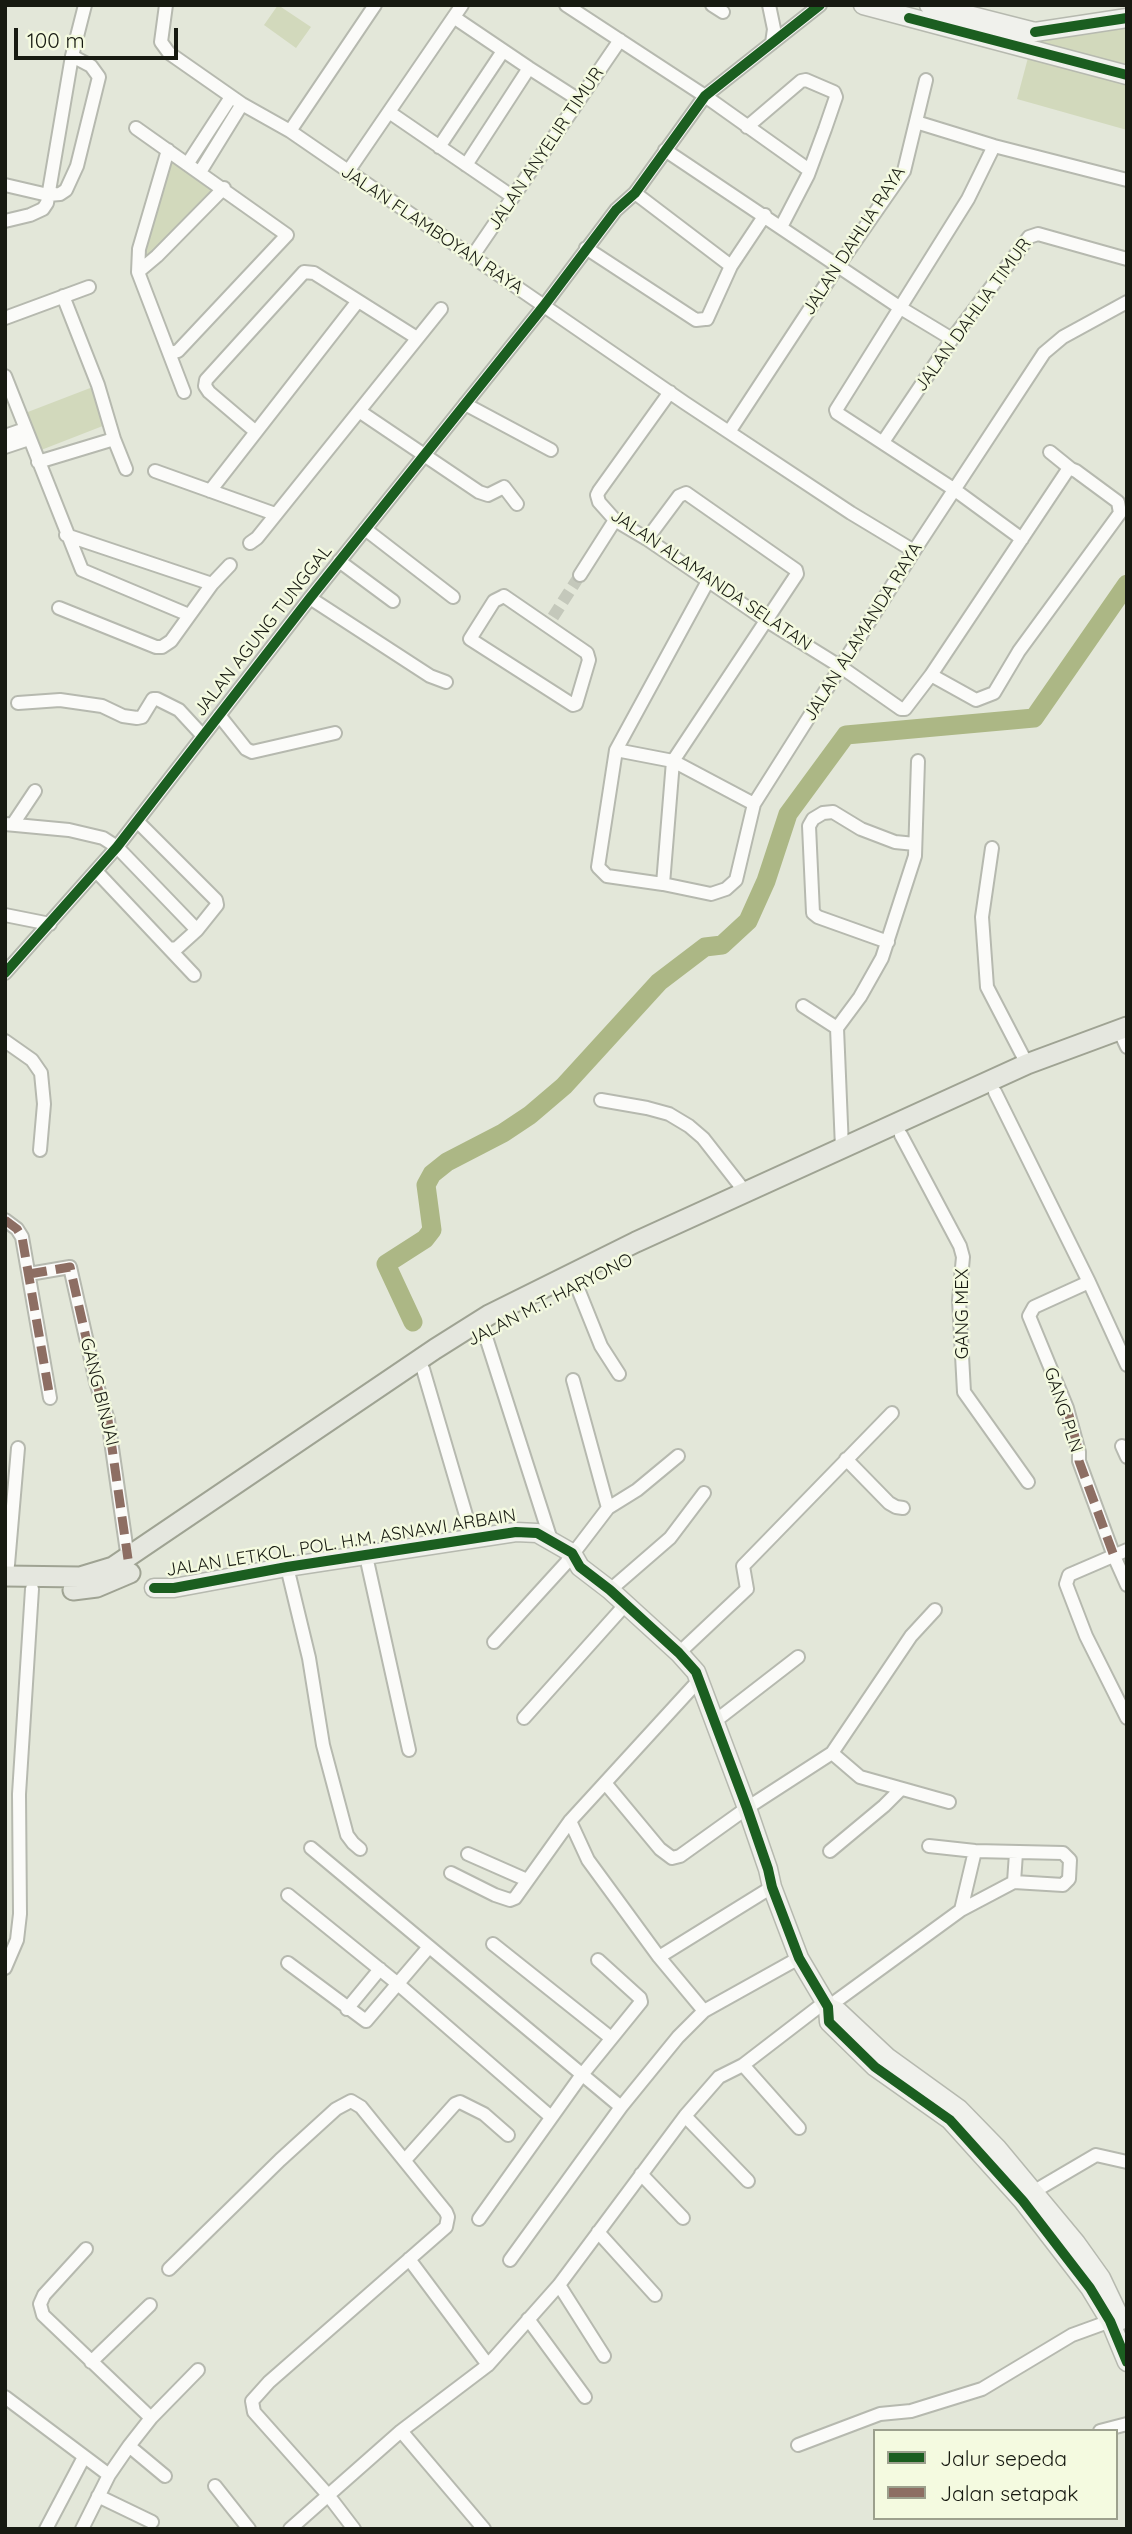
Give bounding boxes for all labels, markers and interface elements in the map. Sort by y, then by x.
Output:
scale bar [18,14,182,58]
text: 100 m [27,27,85,53]
street label: JALAN ANYELIR TIMUR [483,63,609,235]
street label: JALAN FLAMBOYAN RAYA [337,161,527,299]
street label: JALAN DAHLIA RAYA [798,163,910,319]
street label: JALAN DAHLIA TIMUR [910,234,1036,396]
street label: JALAN ALAMANDA SELATAN [606,504,816,656]
street label: JALAN ALAMANDA RAYA [799,539,927,725]
street label: JALAN AGUNG TUNGGAL [189,541,337,721]
street label: JALAN M.T. HARYONO [464,1249,636,1351]
street label: GANG MEX [952,1269,974,1359]
street label: GANG BINJAI [75,1336,123,1448]
street label: GANG PLN [1039,1365,1087,1455]
street label: JALAN LETKOL. POL. H.M. ASNAWI ARBAIN [165,1505,517,1581]
legend [873,2429,1118,2520]
text: Jalur sepeda [940,2445,1067,2471]
text: Jalan setapak [940,2480,1078,2506]

